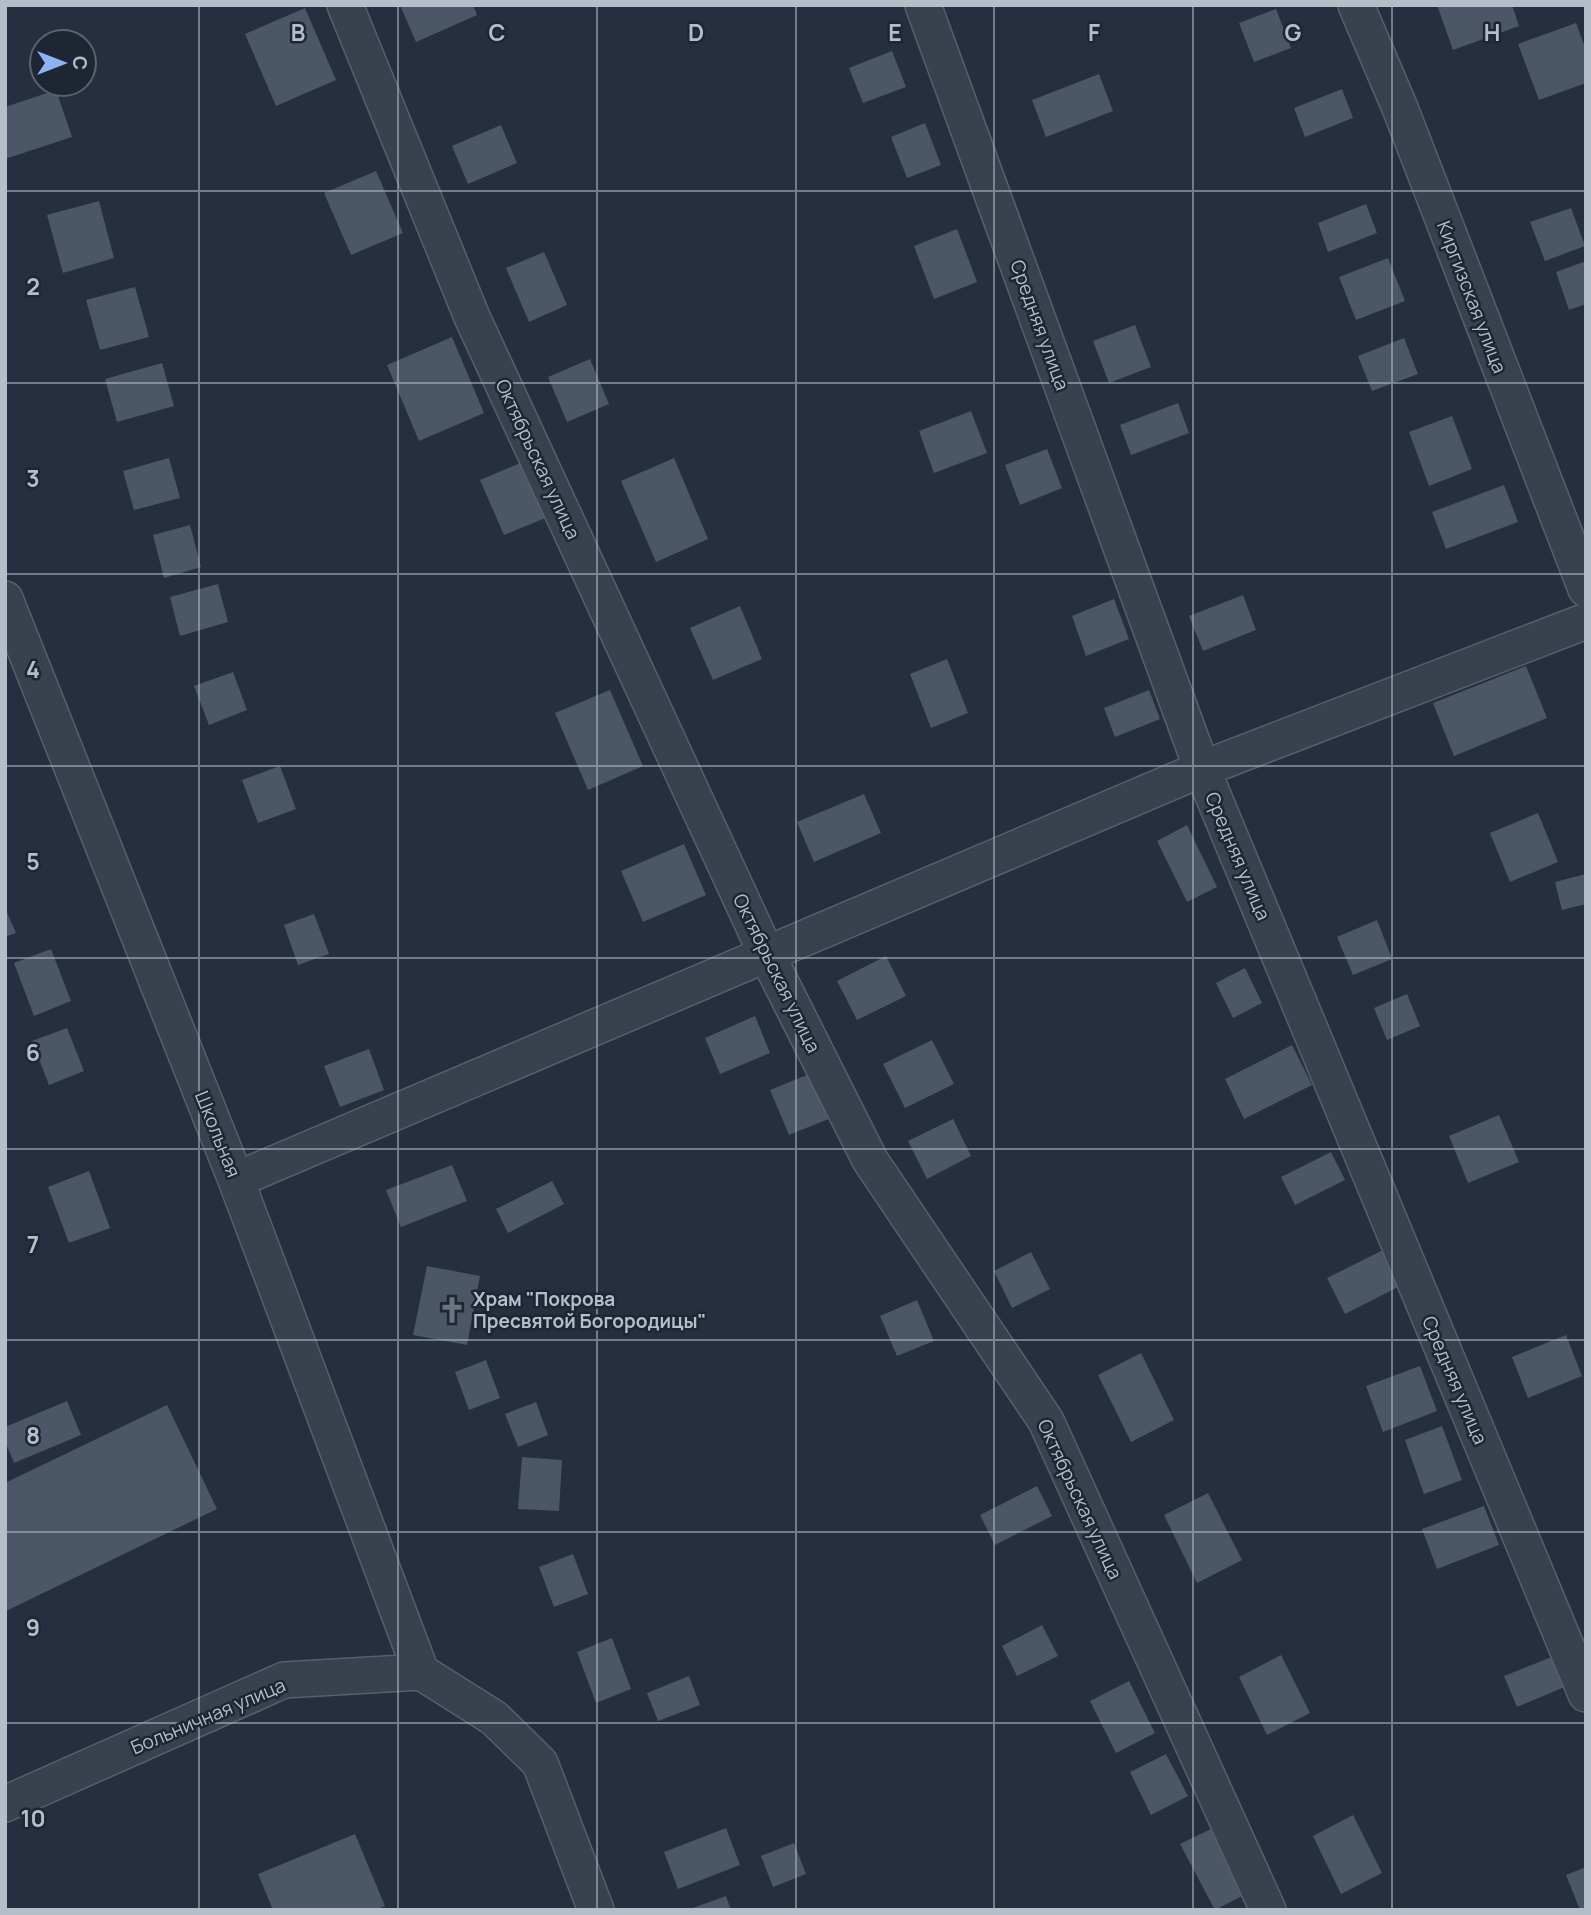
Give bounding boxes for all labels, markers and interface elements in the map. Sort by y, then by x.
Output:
text: B [291,16,305,48]
text: C [489,16,506,48]
text: D [688,16,704,48]
text: E [888,16,902,48]
text: F [1088,16,1100,48]
text: G [1285,16,1302,48]
text: H [1484,16,1500,48]
north arrow [28,28,98,98]
text: С [67,56,93,70]
street label: Киргизская улица [1431,217,1513,377]
street label: Средняя улица [1004,256,1076,394]
text: 2 [26,270,40,302]
street label: Октябрьская улица [489,375,587,543]
text: 3 [26,462,40,494]
text: 4 [26,653,40,685]
street label: Средняя улица [1199,788,1277,924]
text: 5 [26,845,40,877]
street label: Октябрьская улица [727,889,827,1057]
text: 6 [26,1036,40,1068]
street label: Школьная [189,1087,247,1181]
text: 7 [27,1228,39,1260]
place label: Храм "Покрова Пресвятой Богородицы" [473,1286,706,1334]
church icon: Храм "Покрова Пресвятой Богородицы" [437,1295,467,1325]
street label: Средняя улица [1416,1312,1494,1448]
street label: Октябрьская улица [1031,1415,1129,1583]
text: 8 [26,1419,40,1451]
text: 9 [26,1611,40,1643]
street label: Больничная улица [127,1672,289,1760]
text: 10 [20,1802,46,1834]

